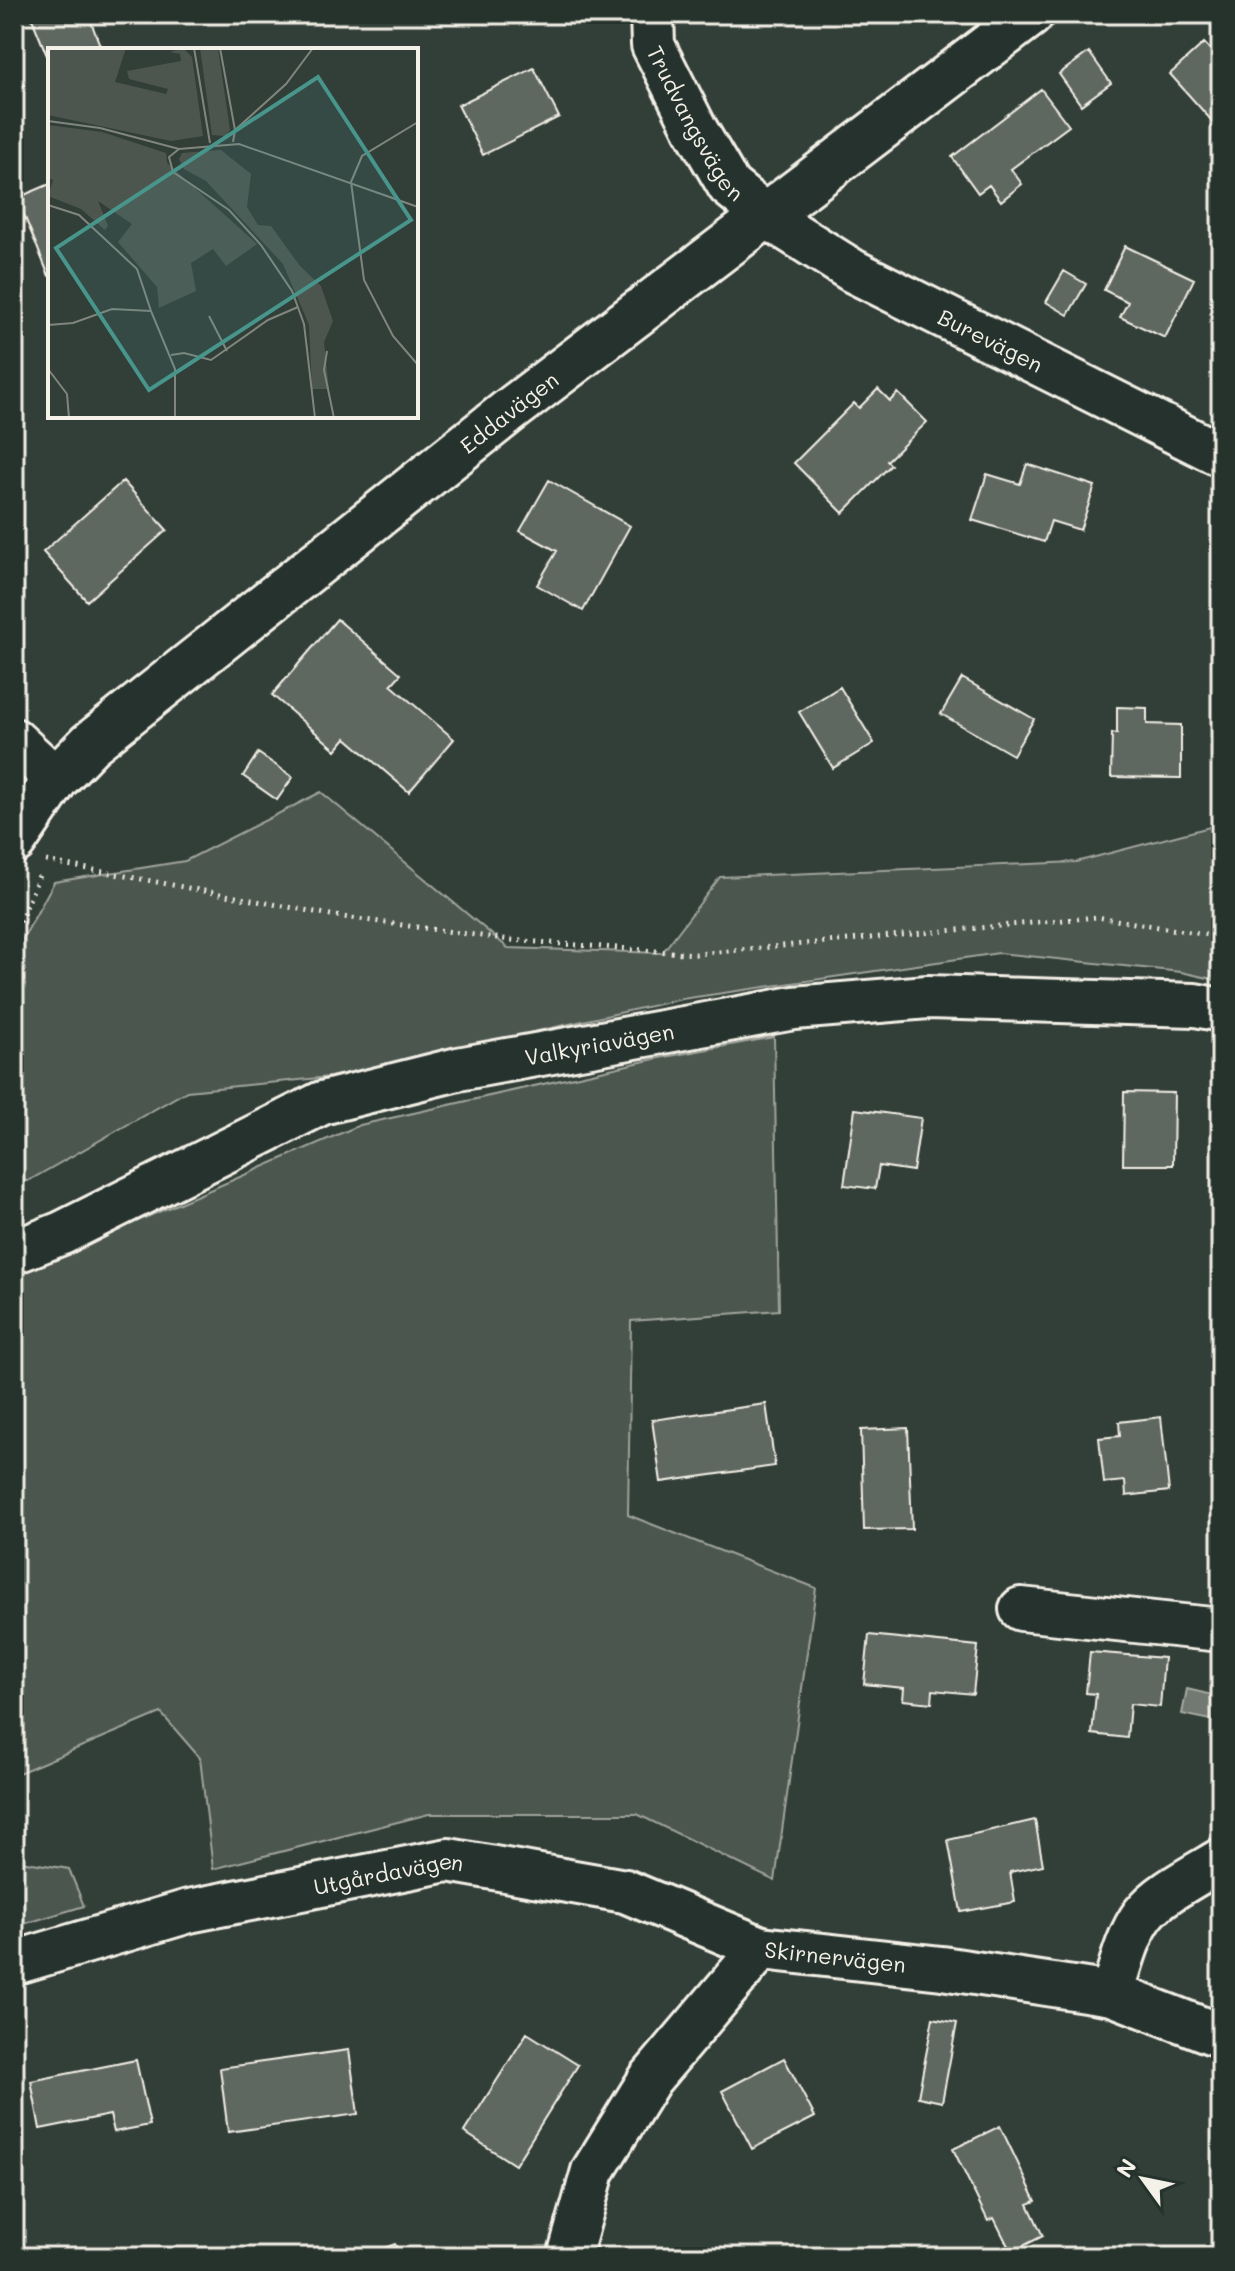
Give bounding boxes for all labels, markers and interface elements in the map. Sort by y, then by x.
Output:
street label: Trudvangsvägen [641,40,750,207]
inset map [48,48,418,418]
street label: Burevägen [934,302,1048,378]
street label: Eddavägen [453,364,564,459]
street label: Valkyriavägen [522,1016,676,1071]
street label: Utgårdavägen [311,1845,466,1901]
street label: Skirnervägen [763,1934,907,1978]
north arrow [1103,2139,1183,2219]
text: N [1109,2153,1143,2183]

